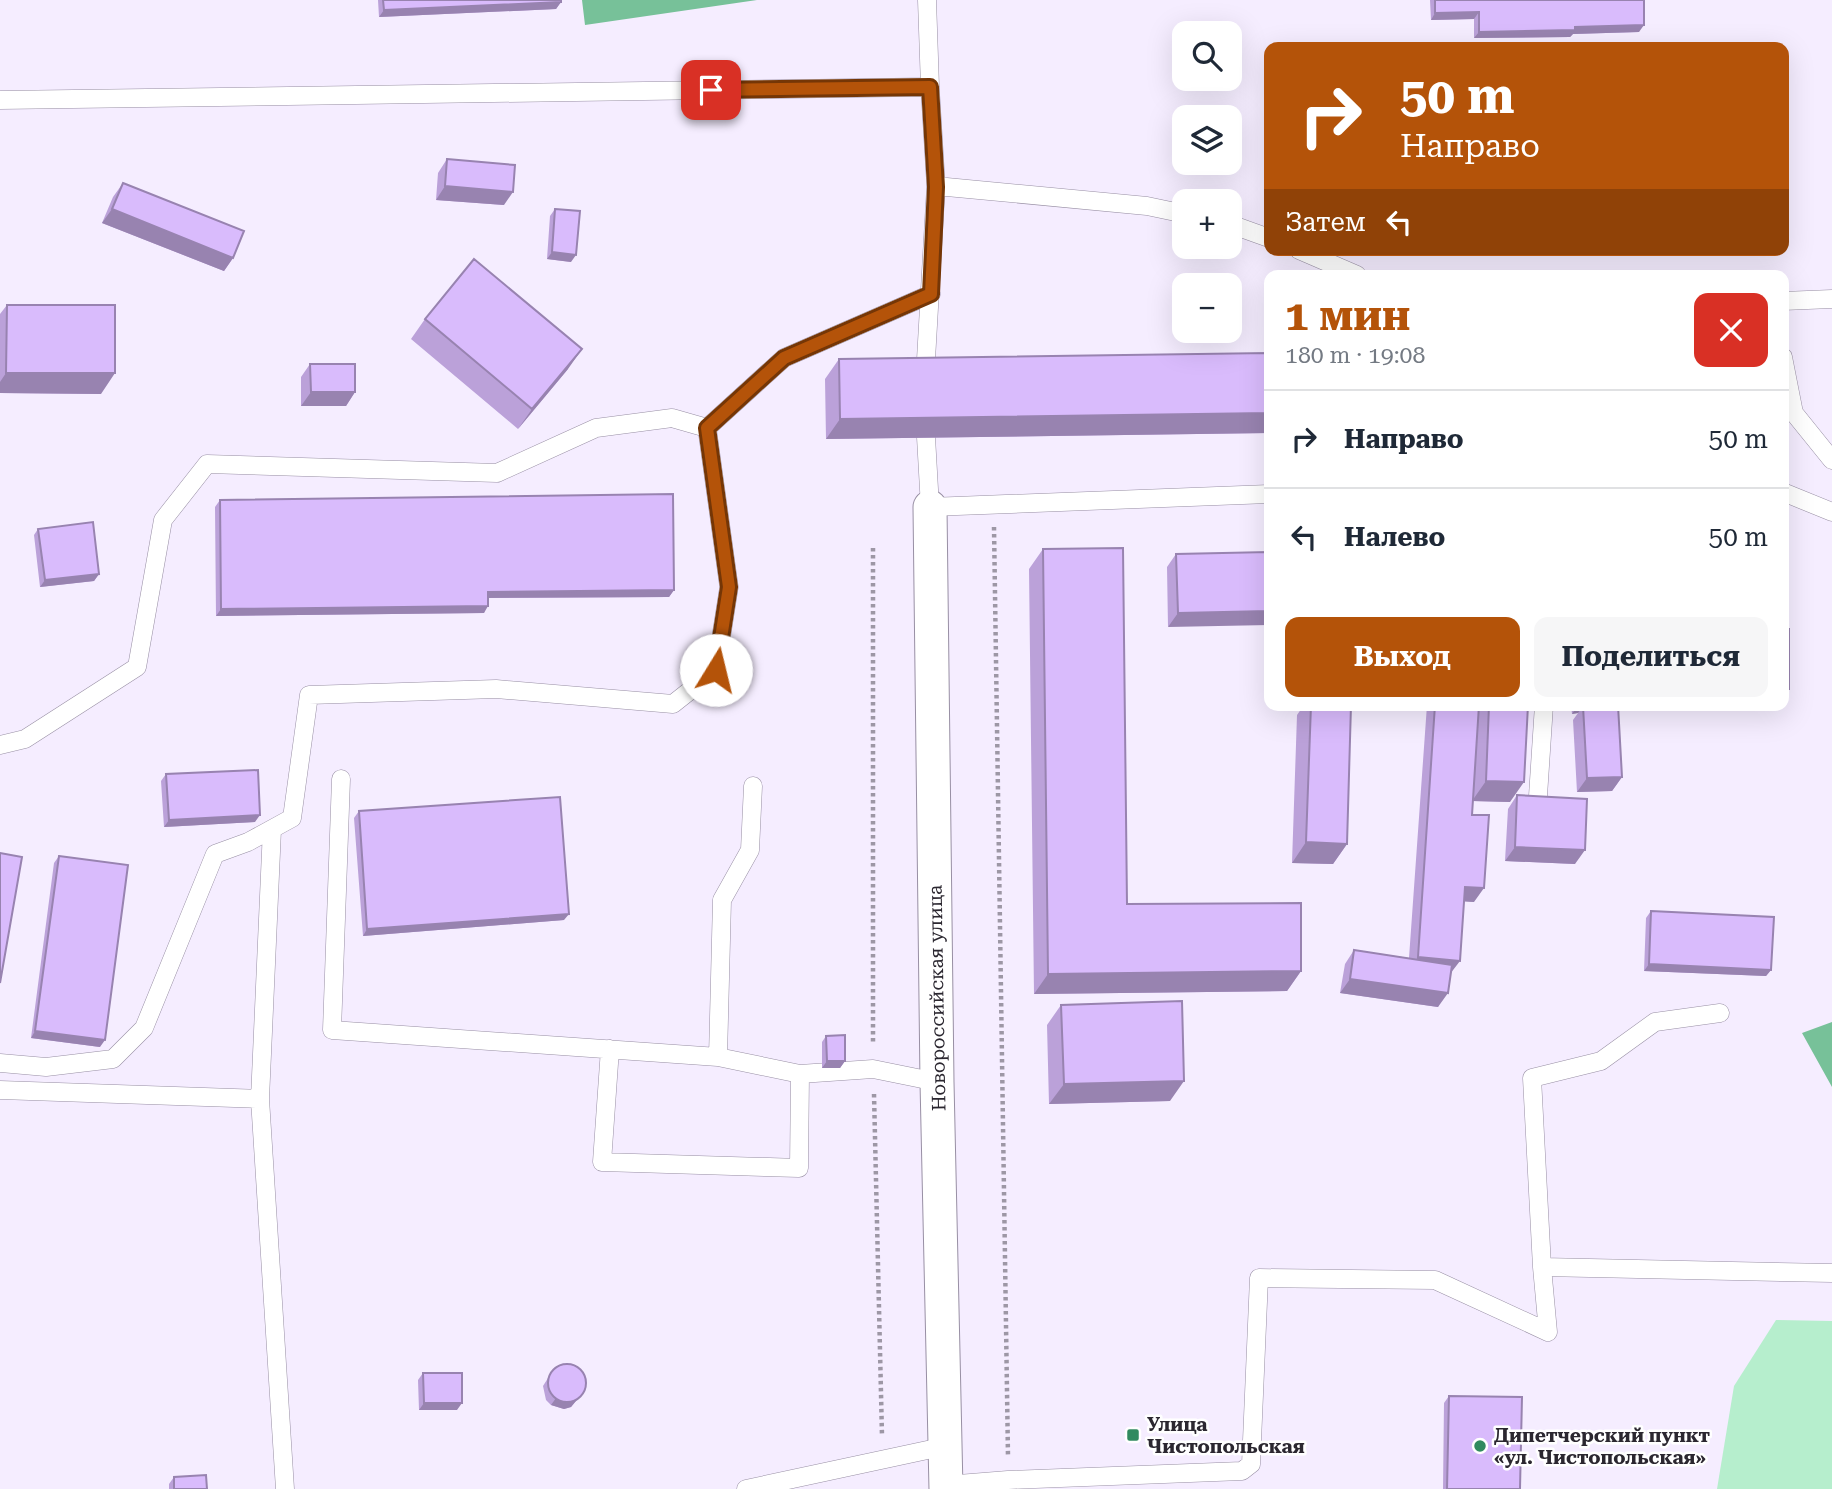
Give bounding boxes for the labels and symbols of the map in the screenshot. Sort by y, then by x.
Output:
pin [681,60,741,120]
position arrow [679,633,753,707]
street label: Новороссийская улица [924,884,950,1111]
place label: Улица Чистопольская [1147,1413,1305,1458]
place label: Дипетчерский пункт «ул. Чистопольская» [1494,1424,1710,1469]
marker: Улица Чистопольская [1125,1427,1141,1443]
marker: Дипетчерский пункт «ул. Чистопольская» [1472,1438,1488,1454]

